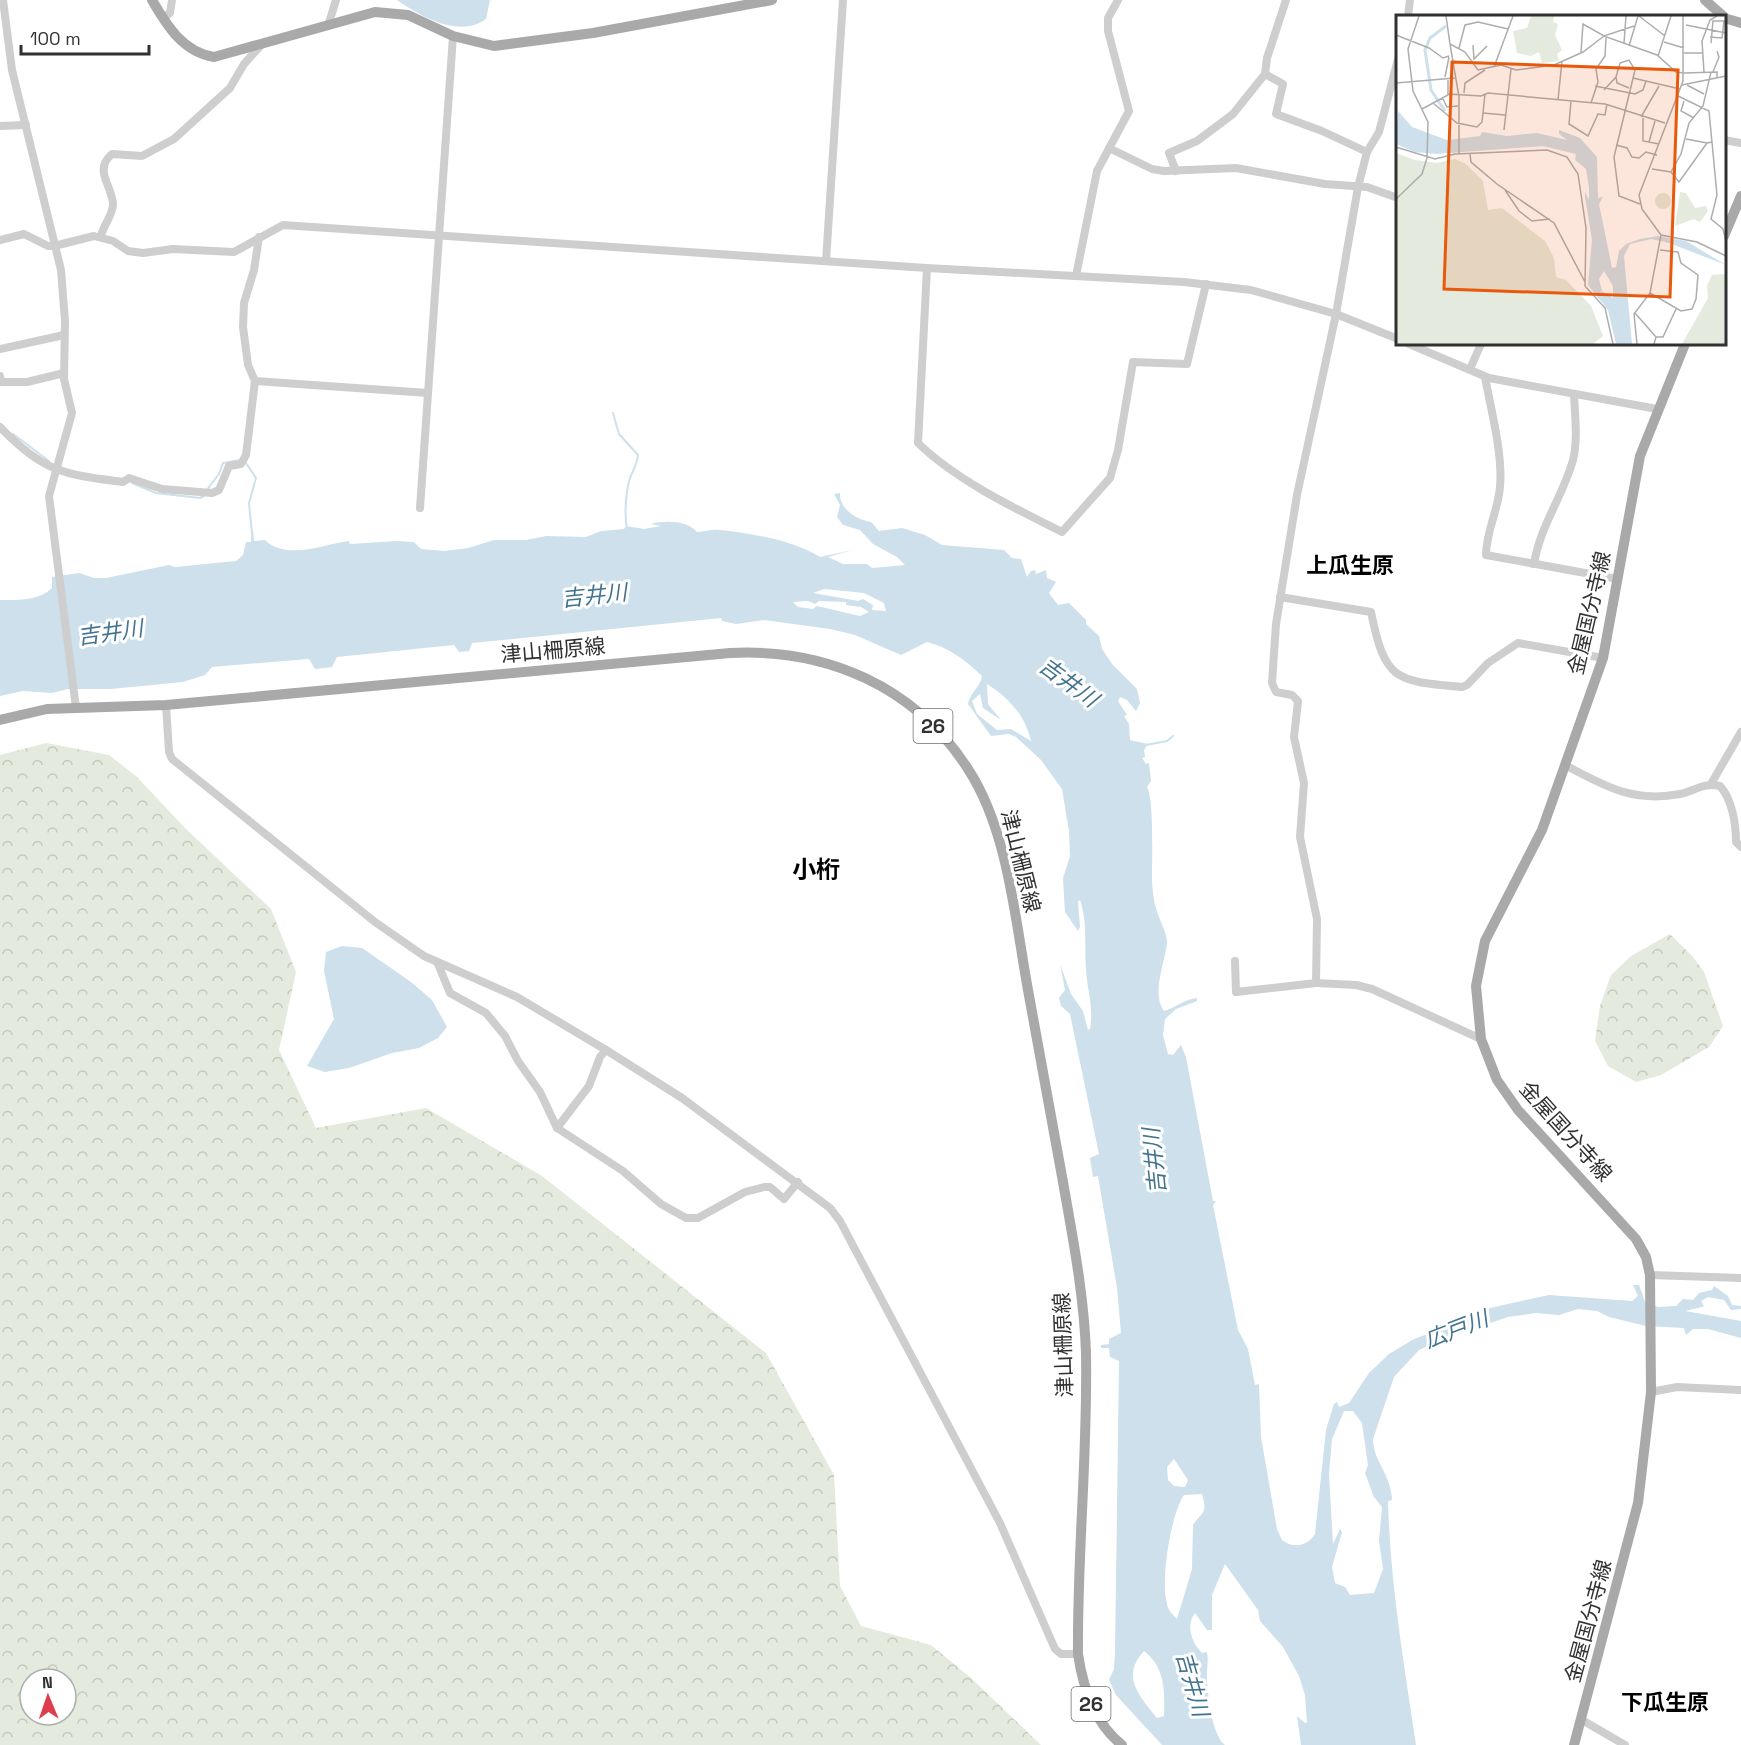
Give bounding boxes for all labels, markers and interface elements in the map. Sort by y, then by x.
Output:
inset map [1396,15,1726,345]
scale bar [21,18,148,56]
text: 100 m [30,27,81,50]
street label: 金屋国分寺線 [1562,549,1616,677]
district label: 上瓜生原 [1306,551,1394,579]
water label: 吉井川 [560,577,630,612]
water label: 吉井川 [75,613,147,650]
street label: 津山柵原線 [500,632,606,668]
water label: 吉井川 [1034,651,1106,714]
road number: 26 [914,709,952,743]
street label: 津山柵原線 [995,807,1047,915]
district label: 小桁 [792,854,840,885]
street label: 金屋国分寺線 [1514,1075,1618,1187]
water label: 吉井川 [1136,1125,1171,1195]
street label: 津山柵原線 [1048,1292,1078,1398]
water label: 広戸川 [1420,1303,1494,1354]
street label: 金屋国分寺線 [1559,1557,1617,1685]
water label: 吉井川 [1170,1648,1216,1721]
north arrow [18,1667,78,1727]
text: N [42,1672,53,1693]
road number: 26 [1072,1687,1110,1721]
district label: 下瓜生原 [1621,1688,1709,1716]

